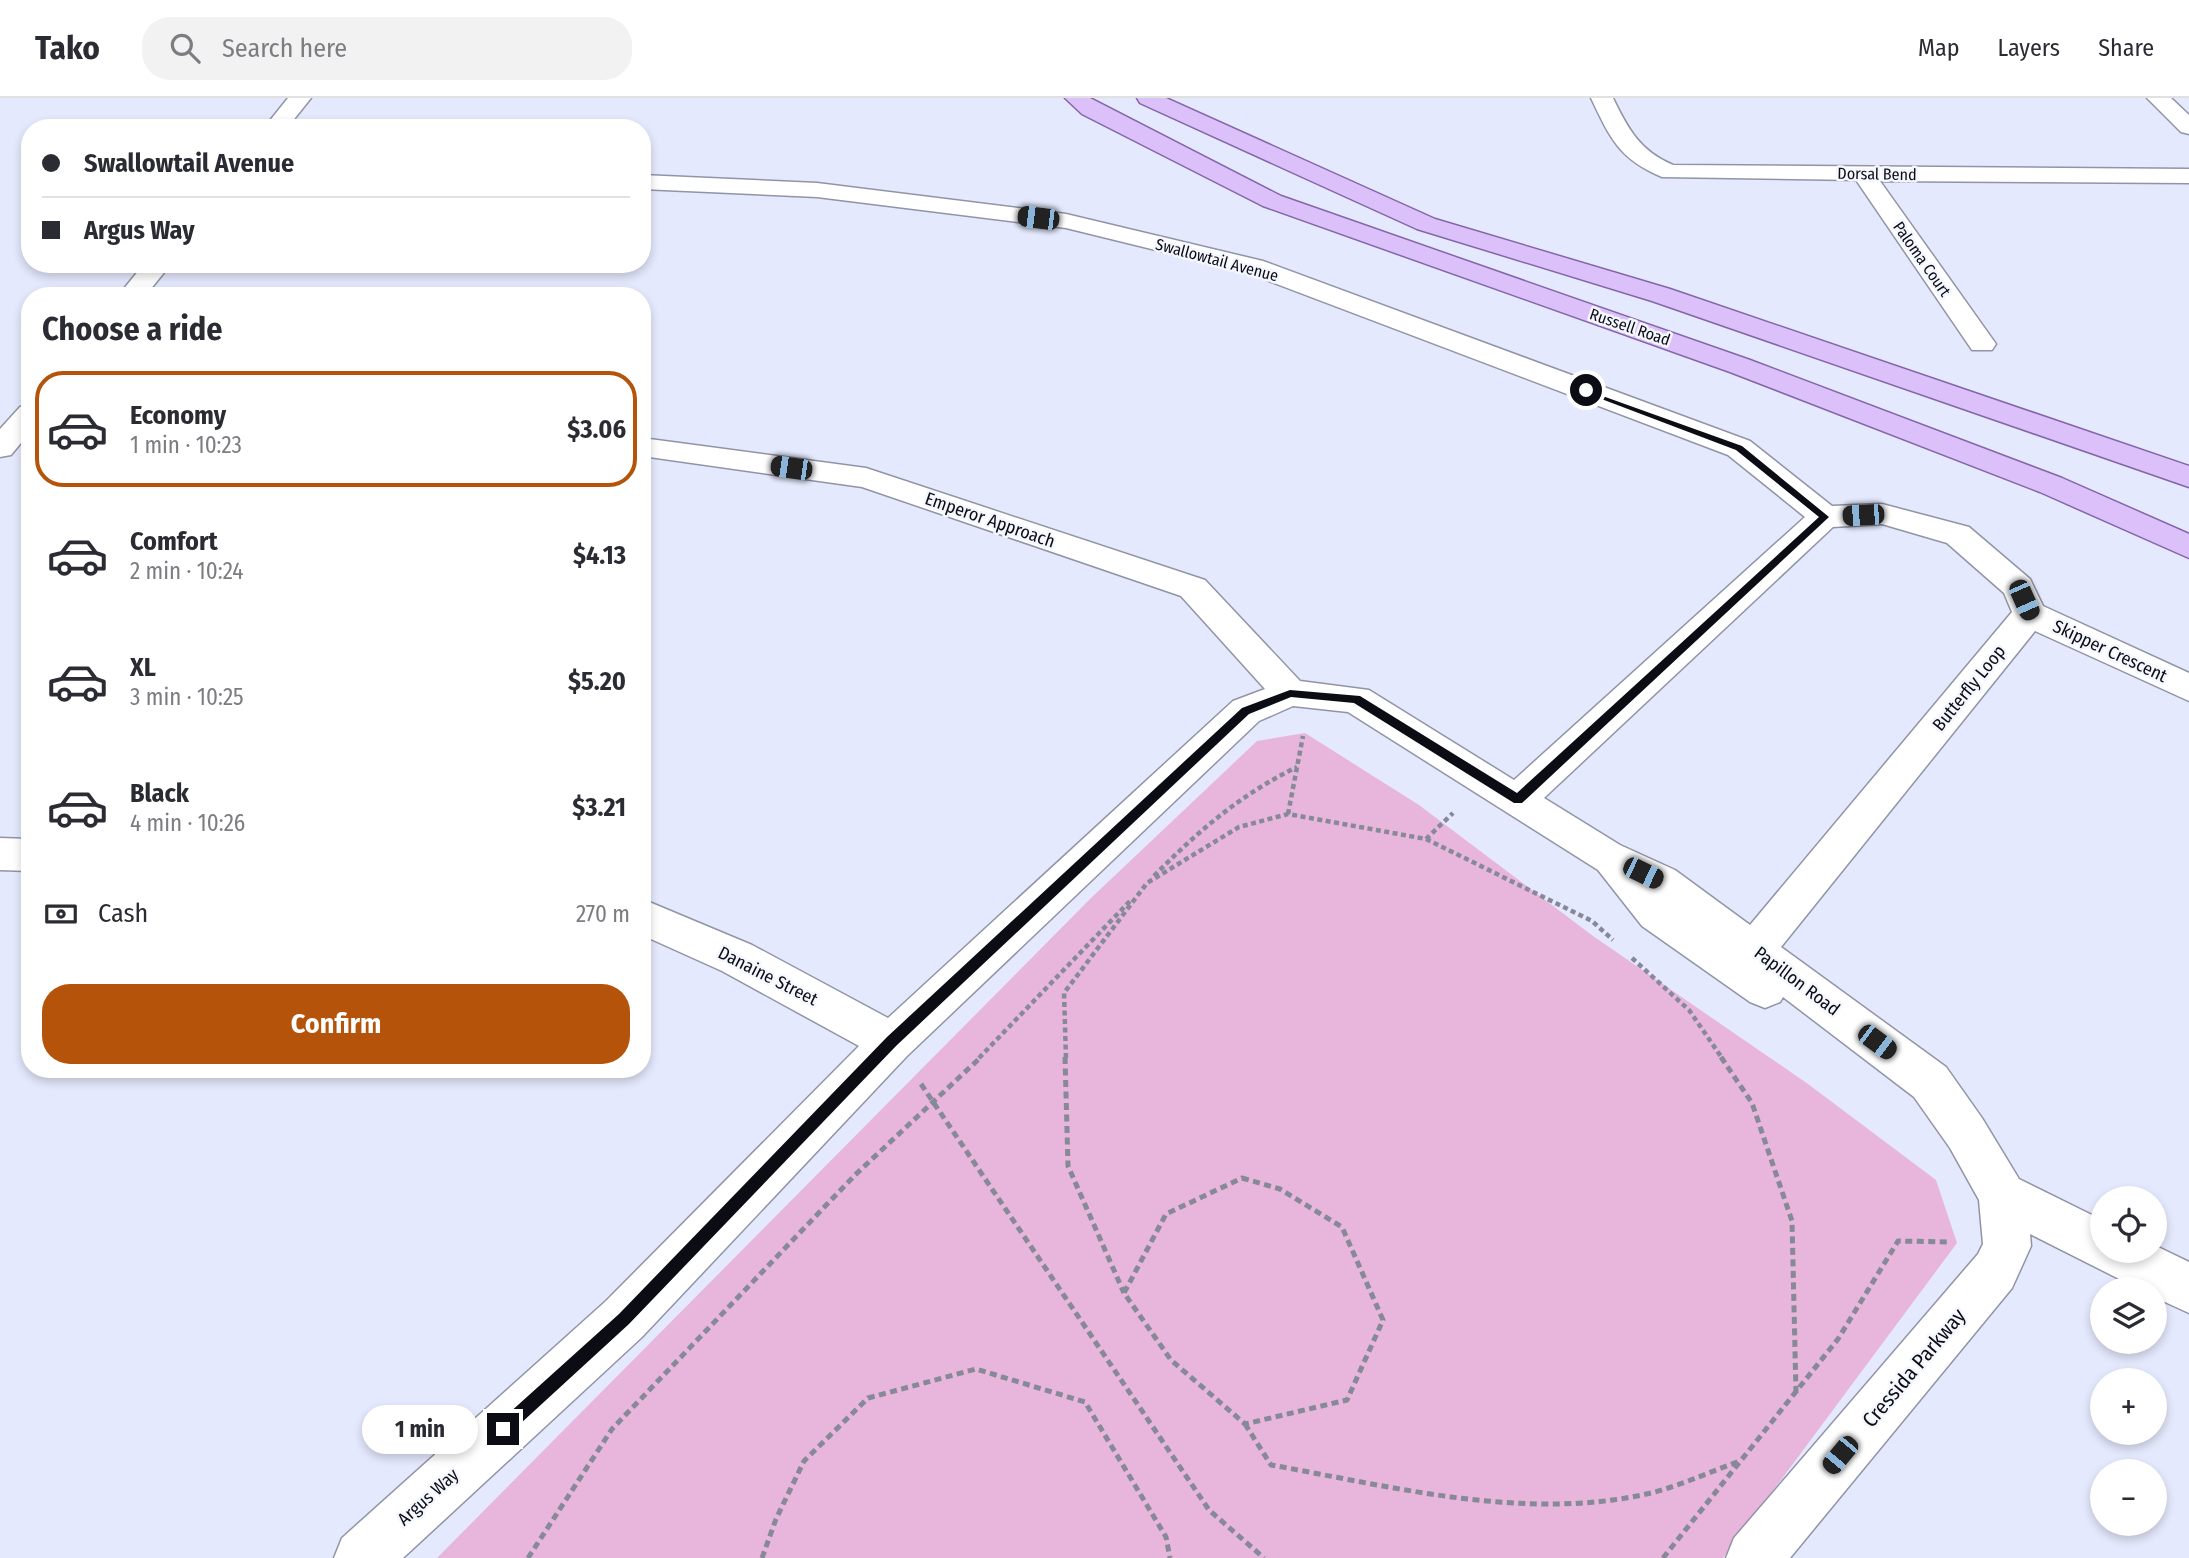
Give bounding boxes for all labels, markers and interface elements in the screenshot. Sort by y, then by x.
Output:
search box [142,17,632,80]
text: Tako [35,28,100,68]
icon: search [166,29,204,67]
text: Search here [222,33,347,64]
text: Map [1918,34,1960,62]
text: Layers [1998,34,2060,62]
text: Share [2098,34,2154,62]
text: Swallowtail Avenue [84,148,294,179]
street label: Dorsal Bend [1837,164,1917,184]
car [1016,205,1061,231]
text: Argus Way [84,215,195,246]
street label: Paloma Court [1889,218,1955,301]
street label: Swallowtail Avenue [1154,234,1281,286]
street label: Russell Road [1587,304,1673,350]
text: Choose a ride [42,310,223,348]
route start [1570,374,1602,406]
icon: car [46,398,109,461]
text: Economy [130,400,226,431]
text: $3.06 [567,414,626,445]
text: 1 min · 10:23 [130,431,242,459]
car [769,455,814,481]
street label: Emperor Approach [922,487,1058,553]
car [1842,503,1885,527]
icon: car [46,524,109,587]
text: Comfort [130,526,218,557]
text: $4.13 [573,540,626,571]
text: 2 min · 10:24 [130,557,243,585]
car [2006,577,2043,623]
street label: Skipper Crescent [2049,615,2171,687]
street label: Butterfly Loop [1928,641,2010,735]
icon: car [46,650,109,713]
text: XL [130,652,156,683]
text: $5.20 [568,666,626,697]
text: 3 min · 10:25 [130,683,244,711]
icon: car [46,776,109,839]
text: Black [130,778,189,809]
text: $3.21 [572,792,626,823]
text: 4 min · 10:26 [130,809,245,837]
car [1620,854,1667,892]
icon: cash [42,895,80,933]
text: Cash [98,898,148,929]
text: 270 m [576,900,630,928]
street label: Danaine Street [715,941,822,1011]
street label: Papillon Road [1750,942,1844,1020]
button: Confirm [42,984,630,1064]
car [1854,1021,1901,1063]
map controls [2090,1186,2167,1536]
button: locate [2090,1186,2167,1263]
button: layers [2090,1277,2167,1354]
street label: Cressida Parkway [1857,1303,1972,1433]
button: + [2090,1368,2167,1445]
callout: 1 min [363,1404,478,1454]
route end [487,1413,519,1445]
text: 1 min [395,1415,445,1443]
car [1819,1432,1862,1478]
button: − [2090,1459,2167,1536]
street label: Argus Way [393,1464,463,1530]

